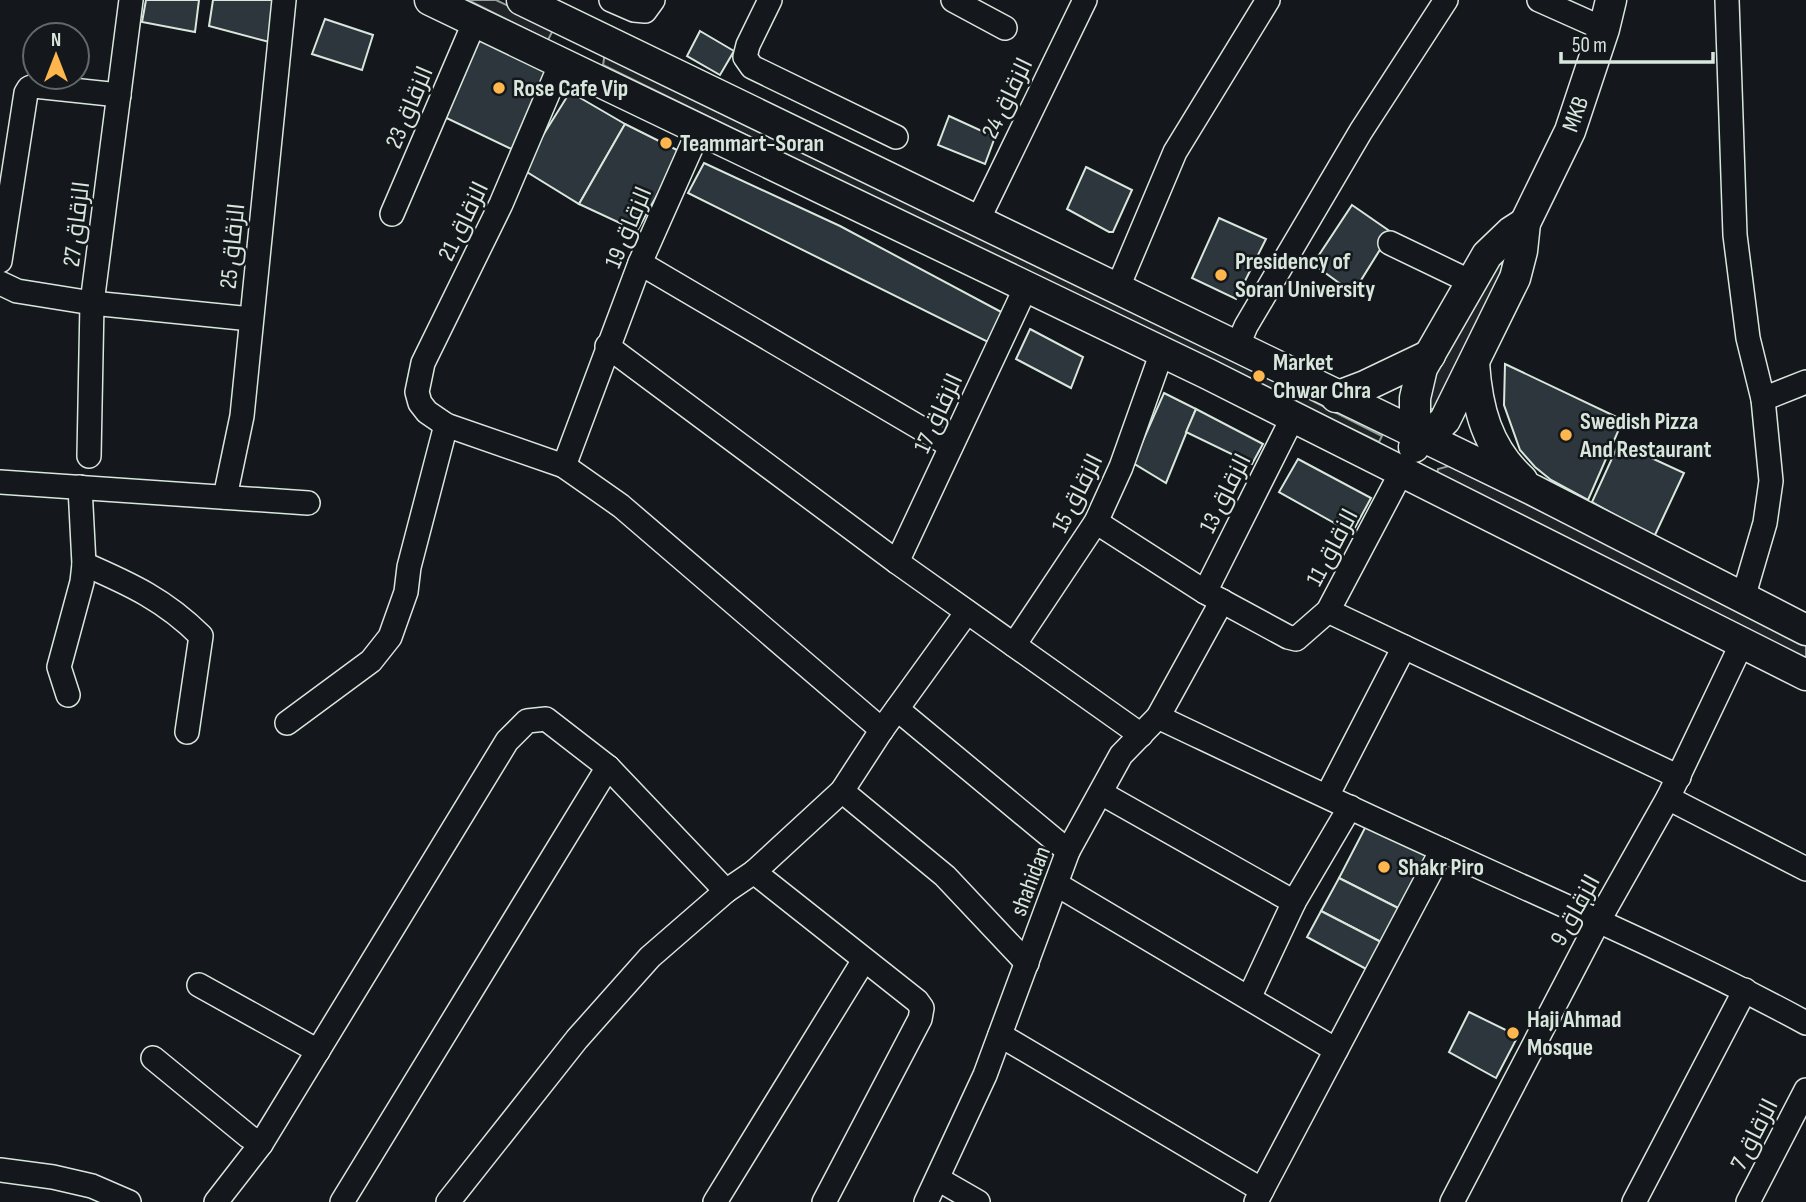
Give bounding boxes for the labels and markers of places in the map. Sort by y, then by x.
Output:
place label: Rose Cafe Vip [513,74,628,103]
marker: Rose Cafe Vip [491,80,507,96]
place label: Teammart-Soran [680,129,824,158]
marker: Teammart-Soran [658,135,674,151]
place label: Presidency of Soran University [1235,247,1375,304]
marker: Presidency of Soran University [1213,267,1229,283]
place label: Market Chwar Chra [1273,348,1371,405]
marker: Market Chwar Chra [1251,368,1267,384]
place label: Swedish Pizza And Restaurant [1579,407,1711,464]
marker: Swedish Pizza And Restaurant [1558,427,1574,443]
place label: Shakr Piro [1398,853,1484,882]
marker: Shakr Piro [1376,859,1392,875]
place label: Haji Ahmad Mosque [1527,1005,1622,1062]
marker: Haji Ahmad Mosque [1505,1025,1521,1041]

